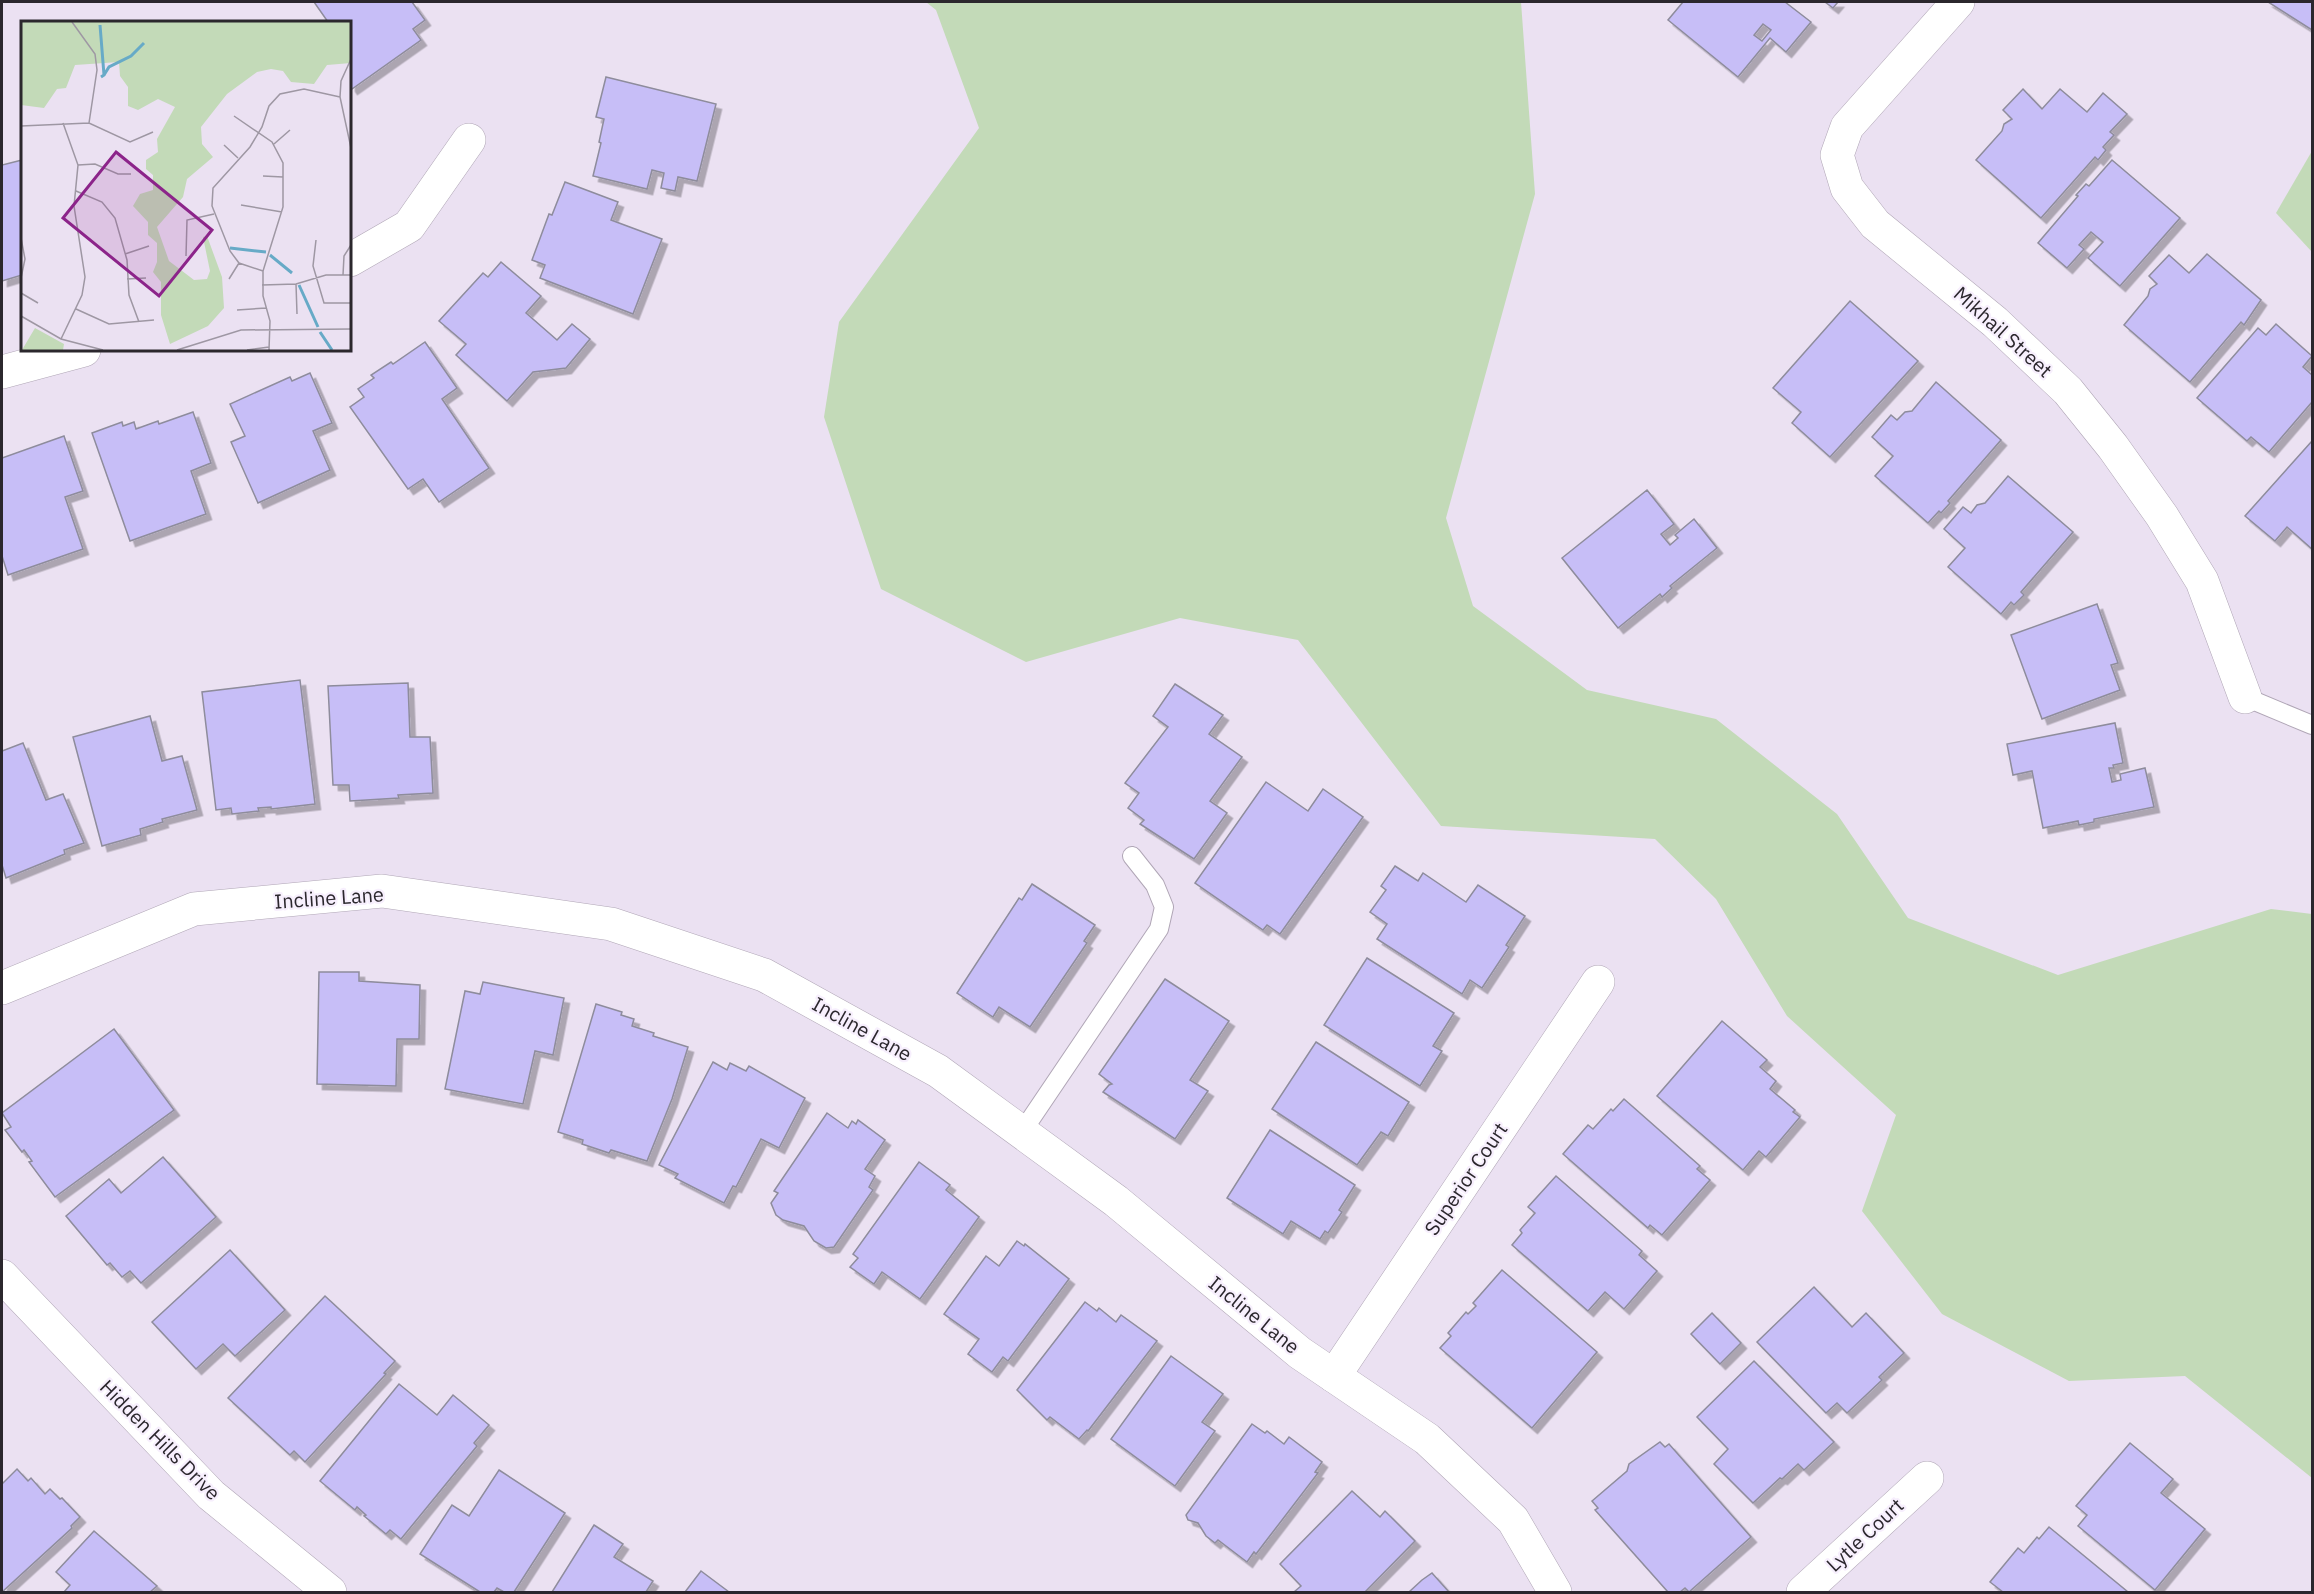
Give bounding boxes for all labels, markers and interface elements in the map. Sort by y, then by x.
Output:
inset map [21,21,351,351]
street label: Mikhail Street [1948,280,2058,383]
street label: Incline Lane [273,880,385,915]
street label: Incline Lane [808,990,917,1067]
street label: Superior Court [1418,1117,1513,1240]
street label: Incline Lane [1203,1270,1306,1360]
street label: Hidden Hills Drive [94,1373,227,1506]
street label: Lytle Court [1820,1492,1909,1578]

